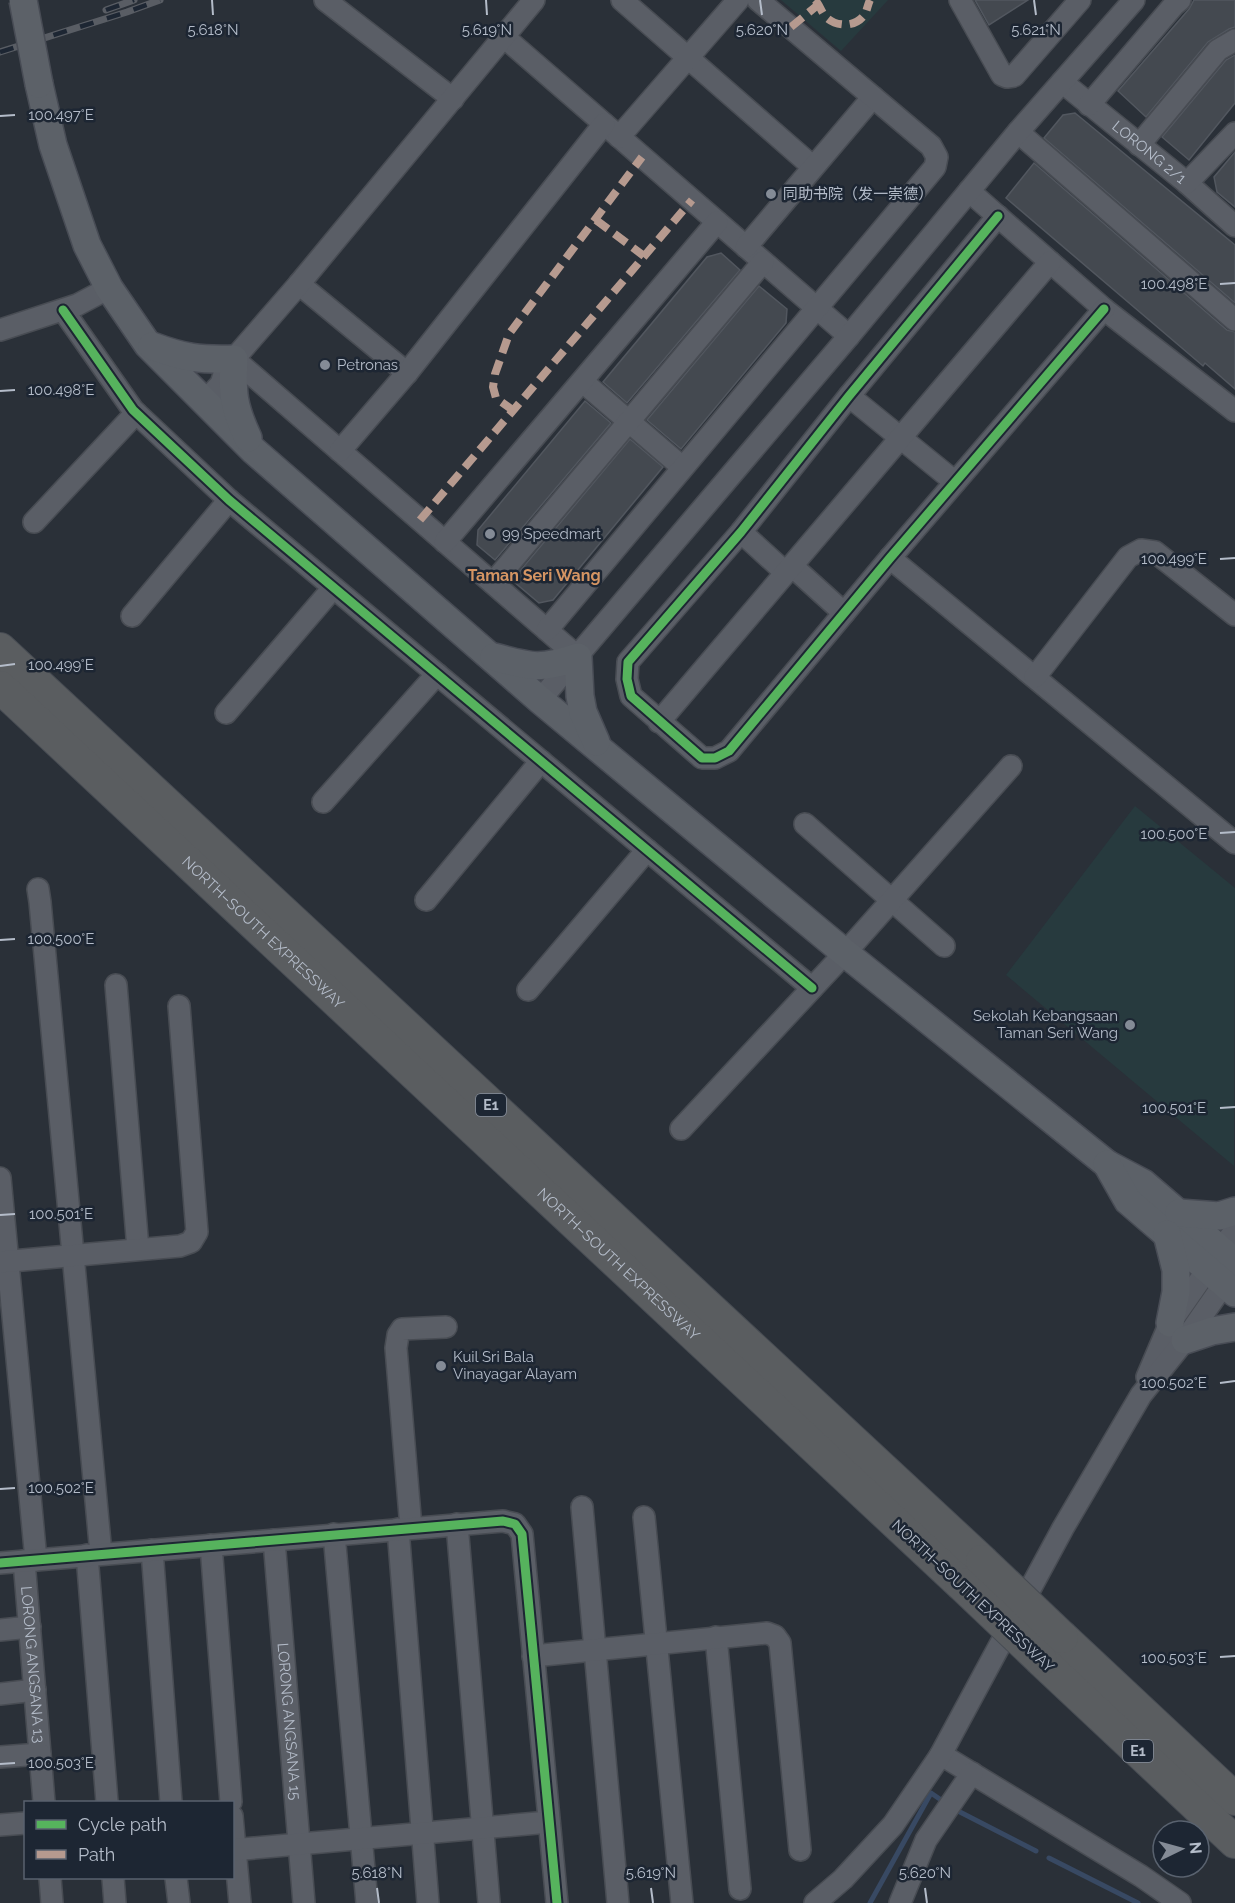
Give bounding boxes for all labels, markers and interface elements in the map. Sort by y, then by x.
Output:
text: 5.618°N [188,21,238,39]
text: 5.619°N [462,21,512,39]
text: 5.620°N [736,21,788,39]
text: 5.621°N [1011,21,1061,39]
text: 100.497°E [28,106,94,124]
street label: LORONG 2/1 [1109,117,1190,188]
place label: 同助书院（发一崇德） [783,185,933,203]
marker: 同助书院（发一崇德） [764,187,778,201]
text: 100.498°E [1141,275,1207,293]
place label: Petronas [337,356,398,374]
marker: Petronas [318,358,332,372]
text: 100.498°E [28,381,94,399]
place label: 99 Speedmart [502,525,601,543]
marker: 99 Speedmart [483,527,497,541]
text: 100.499°E [1141,550,1207,568]
district label: Taman Seri Wang [467,566,601,585]
text: 100.499°E [28,656,94,674]
text: 100.500°E [1141,825,1207,843]
street label: NORTH–SOUTH EXPRESSWAY [178,853,348,1013]
text: 100.500°E [28,930,94,948]
place label: Sekolah Kebangsaan Taman Seri Wang [973,1007,1118,1042]
marker: Sekolah Kebangsaan Taman Seri Wang [1123,1018,1137,1032]
road number: E1 [476,1094,506,1116]
text: 100.501°E [1142,1099,1206,1117]
street label: NORTH–SOUTH EXPRESSWAY [534,1184,704,1345]
text: 100.501°E [29,1205,93,1223]
place label: Kuil Sri Bala Vinayagar Alayam [453,1348,577,1383]
marker: Kuil Sri Bala Vinayagar Alayam [434,1359,448,1373]
text: 100.502°E [1141,1374,1207,1392]
text: 100.502°E [28,1479,94,1497]
street label: NORTH–SOUTH EXPRESSWAY [888,1516,1058,1676]
street label: LORONG ANGSANA 13 [17,1585,48,1744]
street label: LORONG ANGSANA 15 [274,1642,304,1801]
text: 100.503°E [1141,1649,1207,1667]
road number: E1 [1123,1740,1153,1762]
text: 100.503°E [28,1754,94,1772]
legend [24,1801,234,1879]
text: Cycle path [78,1814,167,1835]
north arrow [1151,1819,1211,1879]
text: N [1185,1841,1205,1855]
text: Path [78,1844,115,1865]
text: 5.618°N [352,1864,402,1882]
text: 5.619°N [626,1864,676,1882]
text: 5.620°N [899,1864,951,1882]

